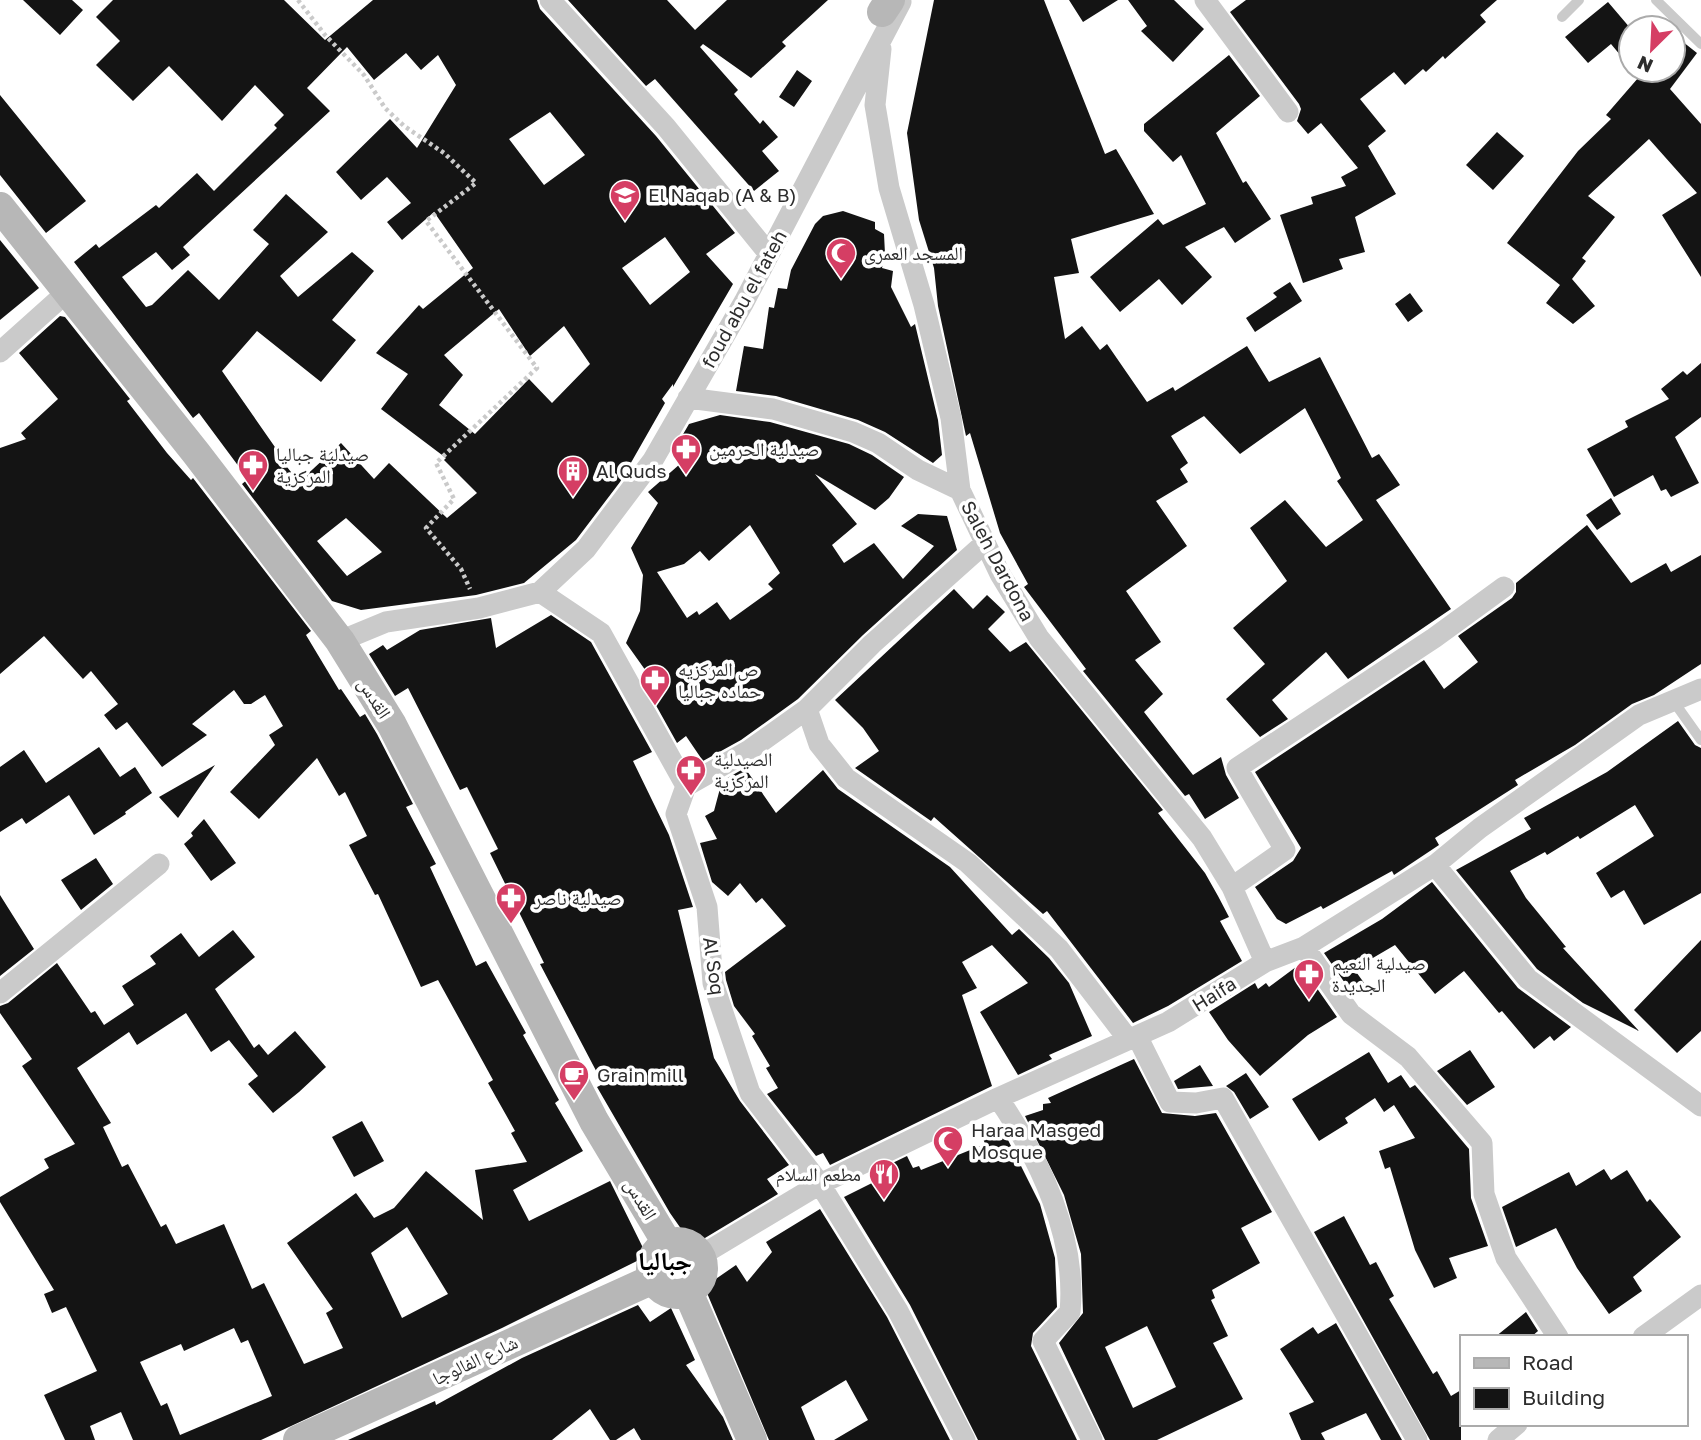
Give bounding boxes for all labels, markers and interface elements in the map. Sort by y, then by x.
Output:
north arrow [1617,14,1687,84]
text: N [1634,52,1656,78]
school or university icon: El Naqab (A & B) [608,178,642,222]
place label: El Naqab (A & B) [648,183,797,206]
street label: foud abu el fateh [696,226,791,372]
mosque icon: المسجد العمرى [824,236,858,280]
place label: المسجد العمرى [864,241,963,265]
pharmacy icon: صيدلية الحرمين [669,432,703,476]
place label: صيدلية الحرمين [709,437,820,461]
place label: صيدلية جباليا المركزية [276,442,369,488]
pharmacy icon: صيدلية جباليا المركزية [236,448,270,492]
building icon: Al Quds [556,454,590,498]
place label: Al Quds [596,459,667,482]
street label: Saleh Dardona [957,497,1040,625]
place label: ص المركزيه حماده جباليا [678,657,761,703]
pharmacy icon: ص المركزيه حماده جباليا [638,663,672,707]
street label: القدس [353,673,397,723]
place label: الصيدلية المركزية [714,747,773,793]
pharmacy icon: الصيدلية المركزية [674,753,708,797]
pharmacy icon: صيدلية ناصر [494,881,528,925]
place label: صيدلية ناصر [533,886,622,910]
street label: Al Soq [699,935,730,996]
place label: صيدلية النعيم الجديدة [1332,951,1426,996]
pharmacy icon: صيدلية النعيم الجديدة [1292,957,1326,1001]
street label: Haifa [1187,971,1240,1016]
cafe icon: Grain mill [557,1058,591,1102]
place label: Grain mill [597,1063,684,1086]
place label: Haraa Masged Mosque [971,1118,1101,1163]
mosque icon: Haraa Masged Mosque [931,1124,965,1168]
restaurant icon: مطعم السلام [867,1157,901,1201]
place label: مطعم السلام [776,1162,861,1188]
street label: القدس [619,1174,663,1224]
district label: جباليا [638,1245,692,1276]
street label: شارع الفالوجا [429,1330,521,1390]
legend [1460,1335,1687,1426]
text: Road [1522,1349,1573,1375]
text: Building [1522,1384,1605,1410]

